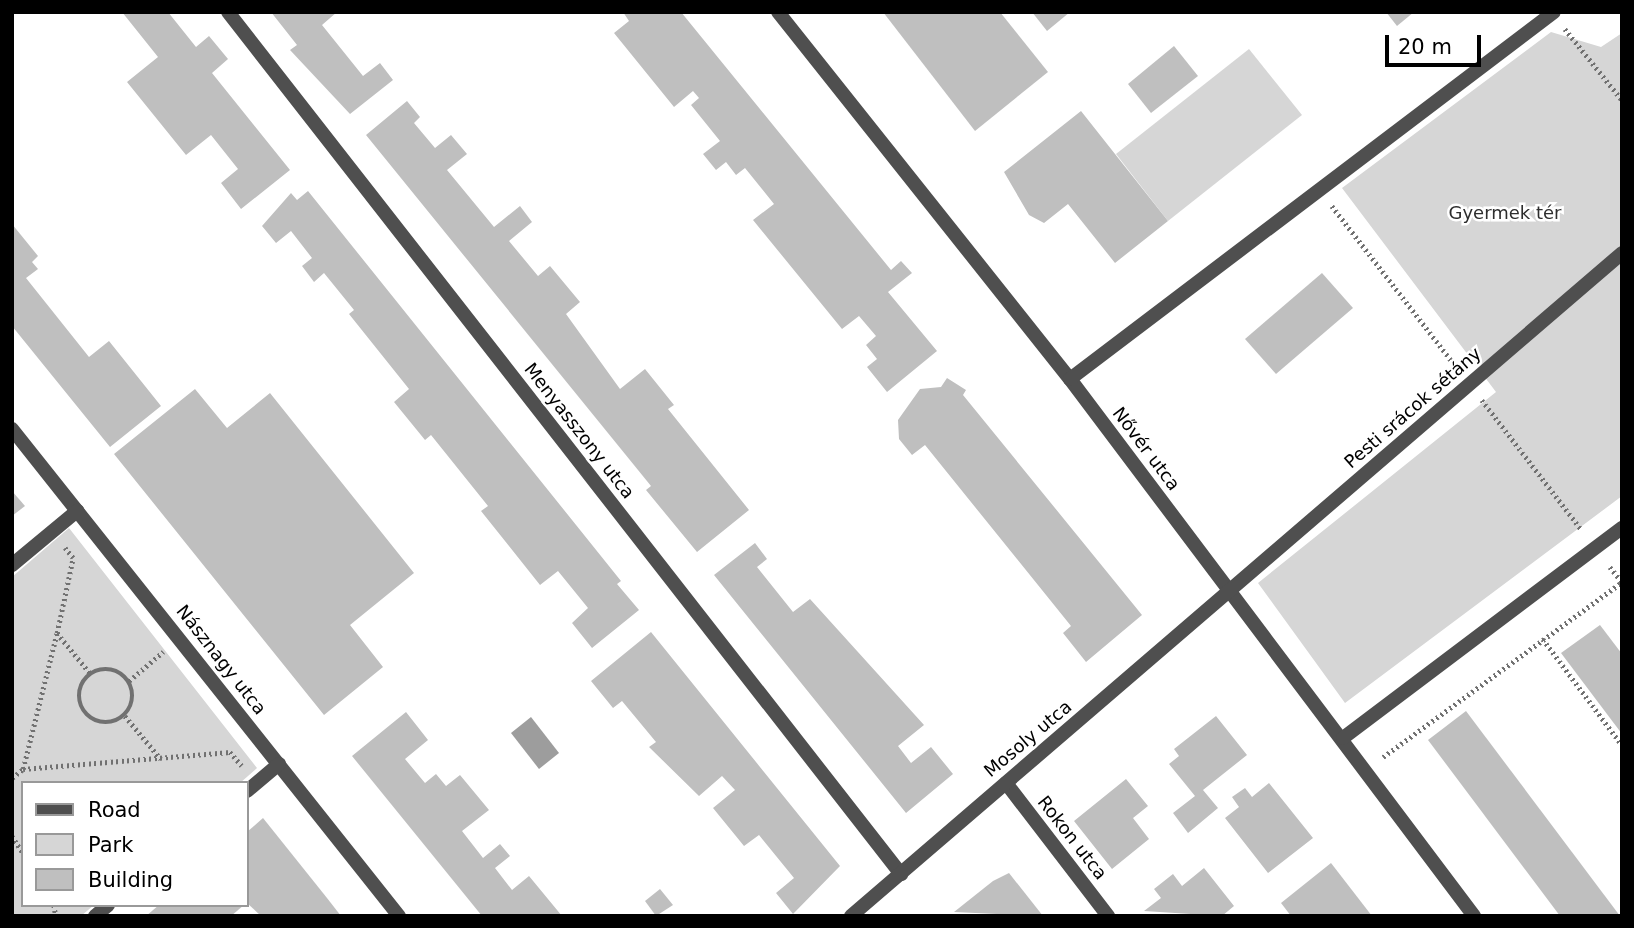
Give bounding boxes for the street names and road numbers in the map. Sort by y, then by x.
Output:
street label: Pesti srácok sétány [1340,343,1486,473]
street label: Menyasszony utca [519,359,639,503]
street label: Nővér utca [1108,403,1184,495]
street label: Násznagy utca [172,601,270,719]
street label: Mosoly utca [980,696,1076,782]
street label: Rokon utca [1033,792,1111,884]

